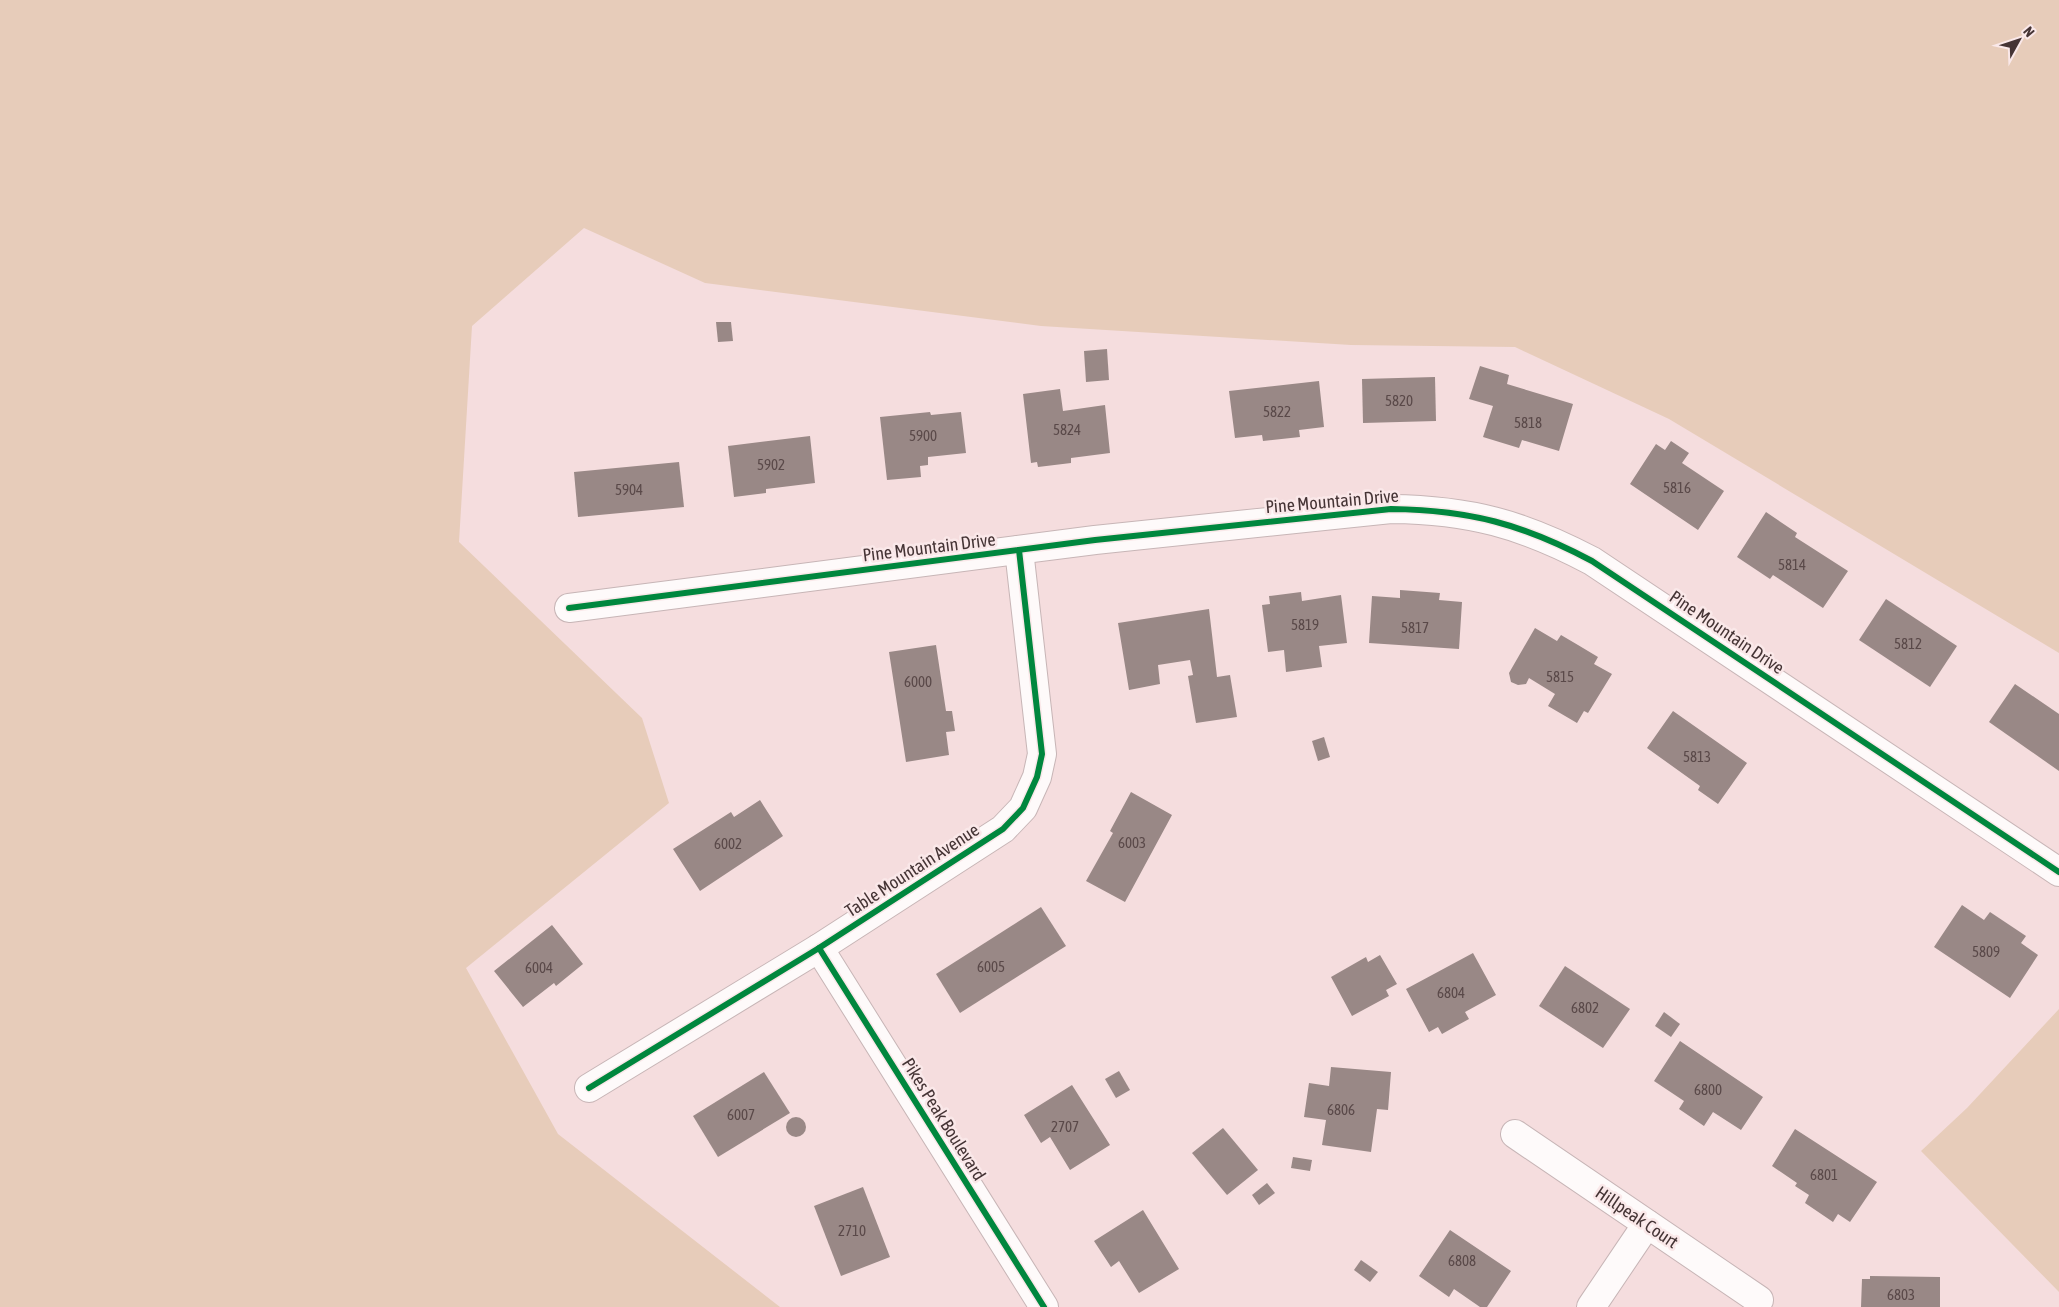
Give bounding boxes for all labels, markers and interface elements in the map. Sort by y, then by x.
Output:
north arrow [1994,15,2044,65]
text: N [2020,23,2038,40]
house number: 5820 [1385,392,1413,409]
house number: 5822 [1263,403,1291,420]
house number: 5818 [1514,414,1542,431]
house number: 5824 [1053,421,1081,438]
house number: 5900 [909,427,937,444]
house number: 5902 [757,456,785,473]
house number: 5816 [1663,479,1691,496]
house number: 5904 [615,481,643,498]
street label: Pine Mountain Drive [1264,485,1400,517]
street label: Pine Mountain Drive [861,528,997,566]
house number: 5814 [1778,556,1806,573]
street label: Pine Mountain Drive [1666,586,1788,678]
house number: 5819 [1291,616,1319,633]
house number: 5817 [1401,619,1429,636]
house number: 5812 [1894,635,1922,652]
house number: 5815 [1546,668,1574,685]
house number: 6000 [904,673,932,690]
house number: 5813 [1683,748,1711,765]
street label: Table Mountain Avenue [841,819,983,921]
house number: 6003 [1118,834,1146,851]
house number: 6002 [714,835,742,852]
house number: 5809 [1972,943,2000,960]
house number: 6005 [977,958,1005,975]
house number: 6004 [525,959,553,976]
house number: 6804 [1437,984,1465,1001]
house number: 6802 [1571,999,1599,1016]
street label: Pikes Peak Boulevard [898,1054,990,1184]
house number: 6800 [1694,1081,1722,1098]
house number: 6806 [1327,1101,1355,1118]
house number: 6007 [727,1106,755,1123]
house number: 2707 [1051,1118,1079,1135]
house number: 6801 [1810,1166,1838,1183]
street label: Hillpeak Court [1592,1182,1682,1252]
house number: 2710 [838,1222,866,1239]
house number: 6808 [1448,1252,1476,1269]
house number: 6803 [1887,1286,1915,1303]

